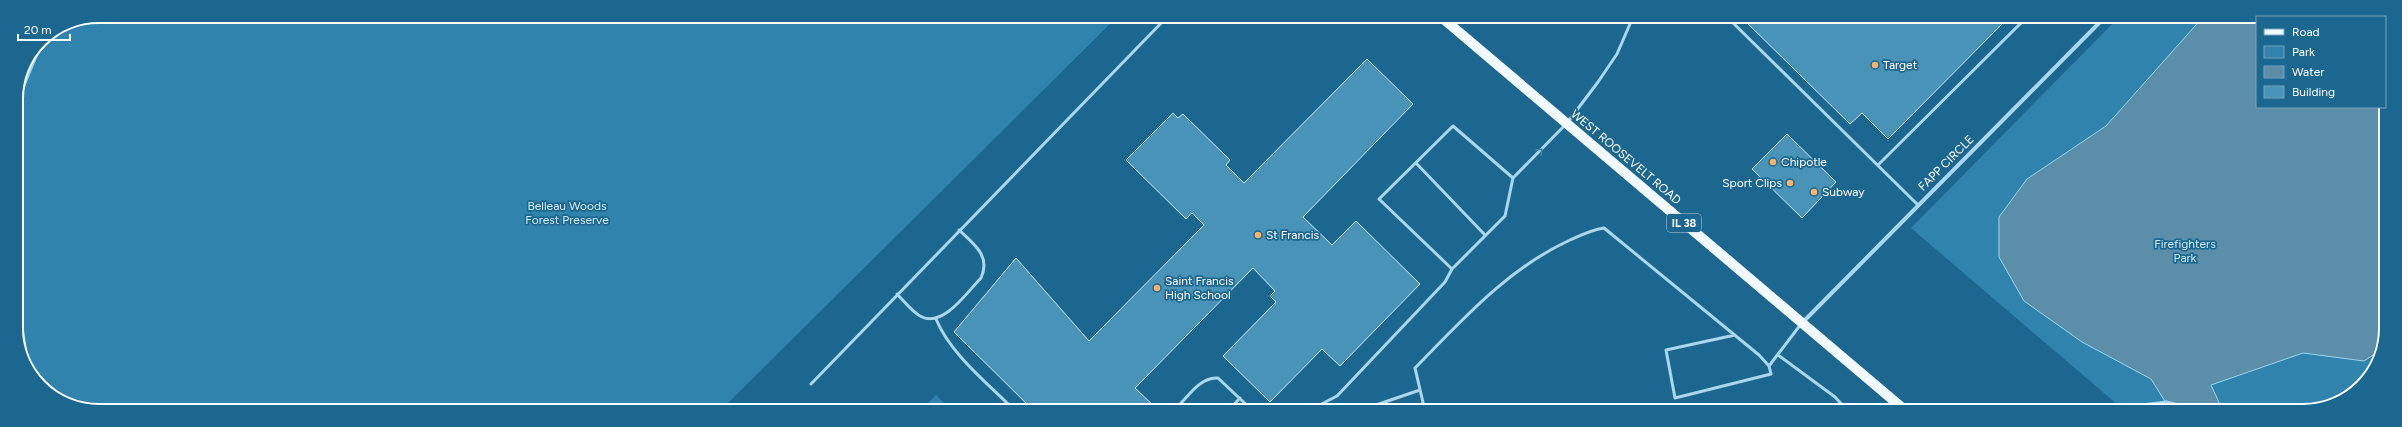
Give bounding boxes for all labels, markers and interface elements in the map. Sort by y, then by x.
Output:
scale bar [18,16,70,42]
legend [2256,16,2386,108]
text: 20 m [24,23,52,37]
text: Road [2292,25,2320,39]
text: Park [2292,45,2315,59]
place label: Target [1883,58,1918,72]
marker: Target [1870,60,1880,70]
text: Water [2292,65,2324,79]
text: Building [2292,85,2335,99]
street label: WEST ROOSEVELT ROAD [1568,107,1684,207]
street label: FAPP CIRCLE [1915,132,1977,194]
one-way arrow [1535,148,1543,156]
place label: Chipotle [1781,155,1827,169]
marker: Chipotle [1768,157,1778,167]
place label: Sport Clips [1722,176,1782,190]
marker: Sport Clips [1785,178,1795,188]
place label: Subway [1822,185,1865,199]
marker: Subway [1809,187,1819,197]
park label: Belleau Woods Forest Preserve [525,199,609,227]
road number: IL 38 [1667,214,1701,232]
place label: St Francis [1266,228,1319,242]
marker: St Francis [1253,230,1263,240]
park label: Firefighters Park [2154,237,2216,265]
place label: Saint Francis High School [1165,274,1234,302]
marker: Saint Francis High School [1152,283,1162,293]

